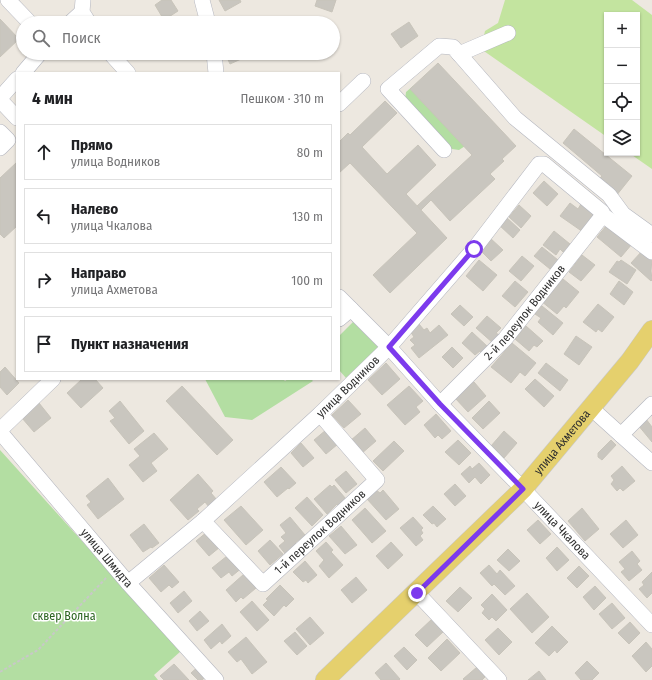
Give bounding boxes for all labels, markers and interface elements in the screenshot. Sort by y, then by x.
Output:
map controls [604,12,640,156]
button: + [604,12,640,48]
search box [16,16,340,60]
icon: search [30,27,52,49]
text: Поиск [62,29,100,47]
button: − [604,48,640,84]
button: locate [604,84,640,120]
text: 4 мин [32,88,73,109]
text: Пешком · 310 m [240,91,324,106]
button: layers [604,120,640,156]
text: Прямо [71,136,113,154]
icon: ahead [33,141,55,163]
text: 80 m [297,145,323,160]
text: улица Водников [71,154,160,169]
text: Налево [71,200,118,218]
icon: left [33,205,55,227]
text: 130 m [292,209,323,224]
text: улица Чкалова [71,218,152,233]
route start [465,240,483,258]
street label: 2-й переулок Водников [481,262,568,363]
text: Направо [71,264,126,282]
icon: right [33,269,55,291]
text: 100 m [291,273,323,288]
text: улица Ахметова [71,282,158,297]
icon: arrive [33,333,55,355]
text: Пункт назначения [71,335,189,353]
street label: улица Водников [314,353,383,421]
street label: улица Ахметова [531,407,593,478]
street label: 1-й переулок Водников [271,487,368,577]
street label: улица Чкалова [531,498,593,563]
street label: улица Шмидта [78,526,136,590]
route end [408,584,426,602]
park label: сквер Волна [32,609,96,623]

